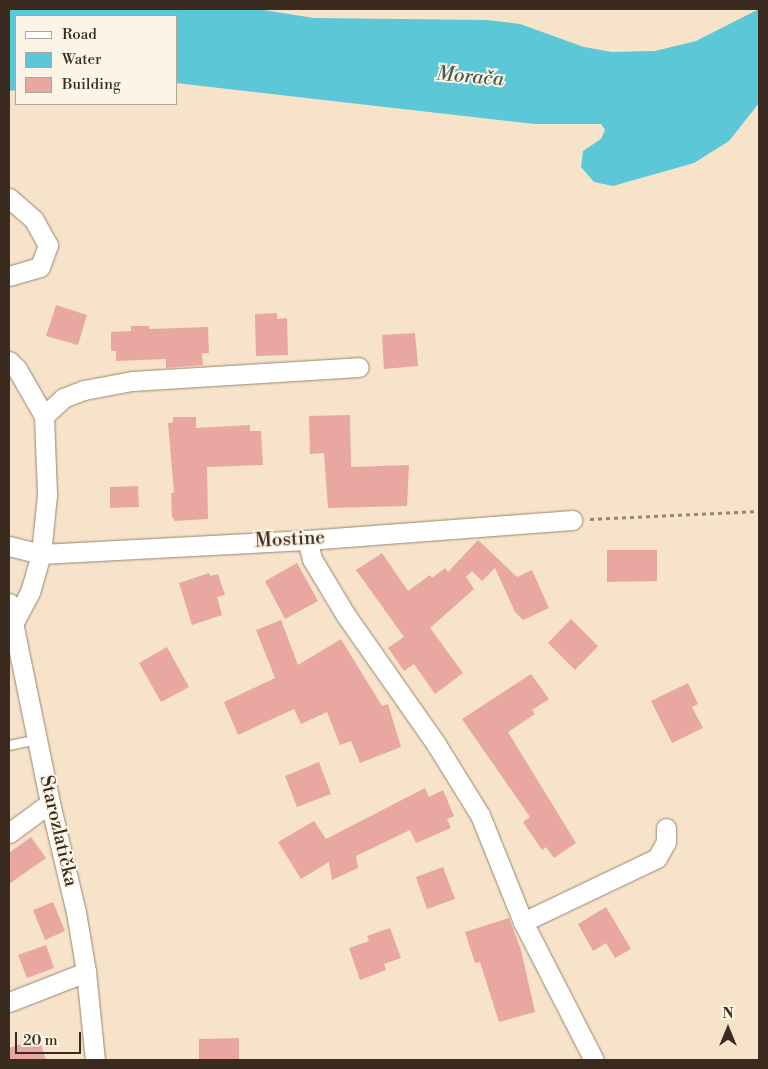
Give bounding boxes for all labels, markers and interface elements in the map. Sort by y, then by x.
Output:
legend [15,15,178,105]
text: Road [62,25,97,44]
text: Water [62,50,101,69]
water label: Morača [435,62,505,92]
text: Building [62,75,121,94]
street label: Mostine [255,527,325,553]
street label: Starozlatička [34,773,82,889]
north arrow [703,1004,753,1054]
text: N [722,1005,734,1023]
scale bar [18,1022,84,1054]
text: 20 m [23,1031,58,1050]

